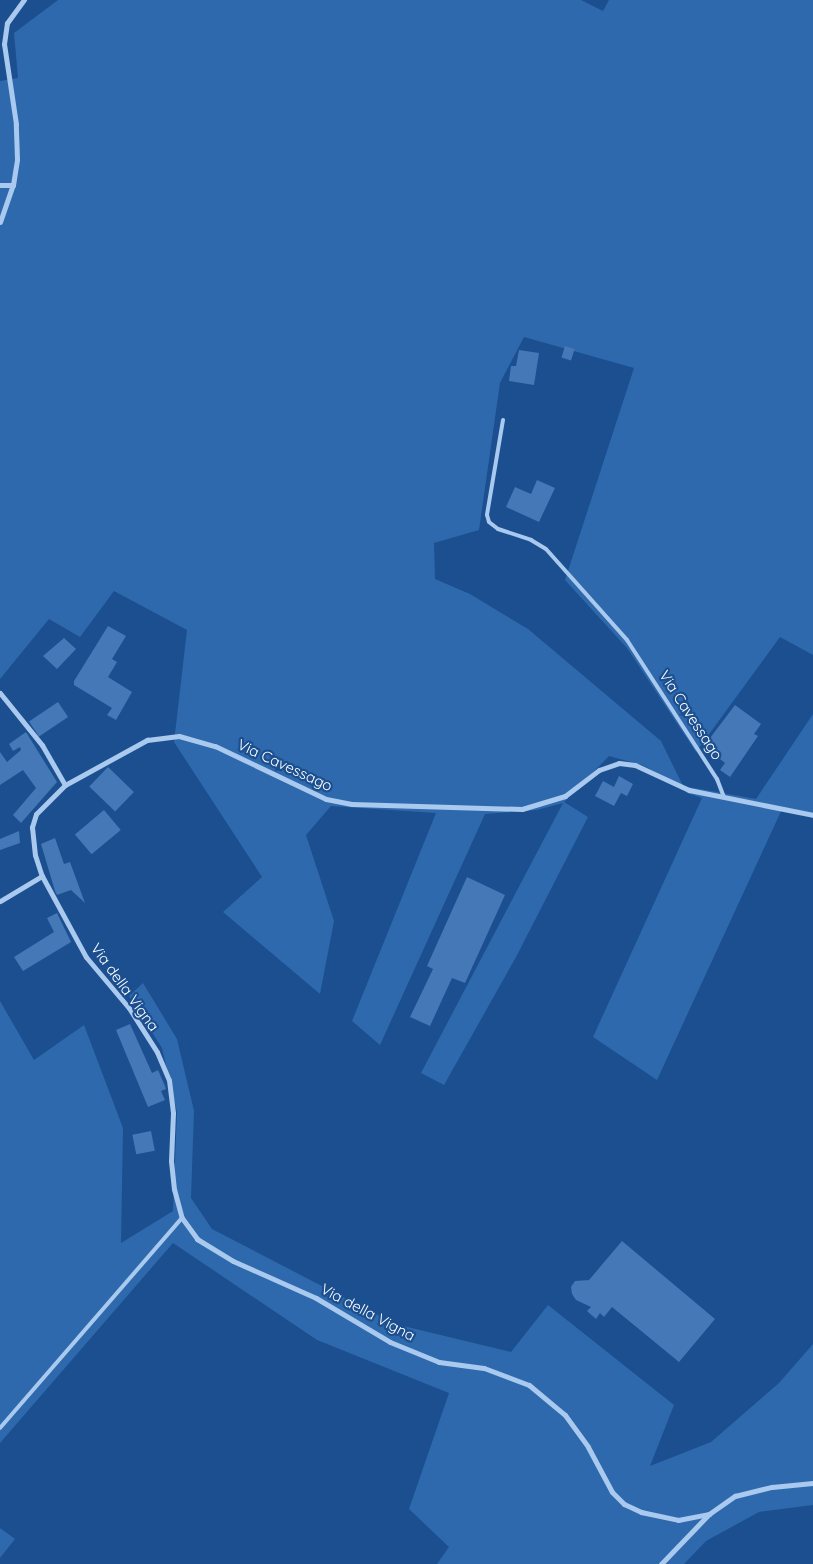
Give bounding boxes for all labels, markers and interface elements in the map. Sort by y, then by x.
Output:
street label: Via Cavessago [655,667,727,763]
street label: Via Cavessago [235,735,335,795]
street label: Via della Vigna [87,940,163,1034]
street label: Via della Vigna [318,1280,418,1344]

